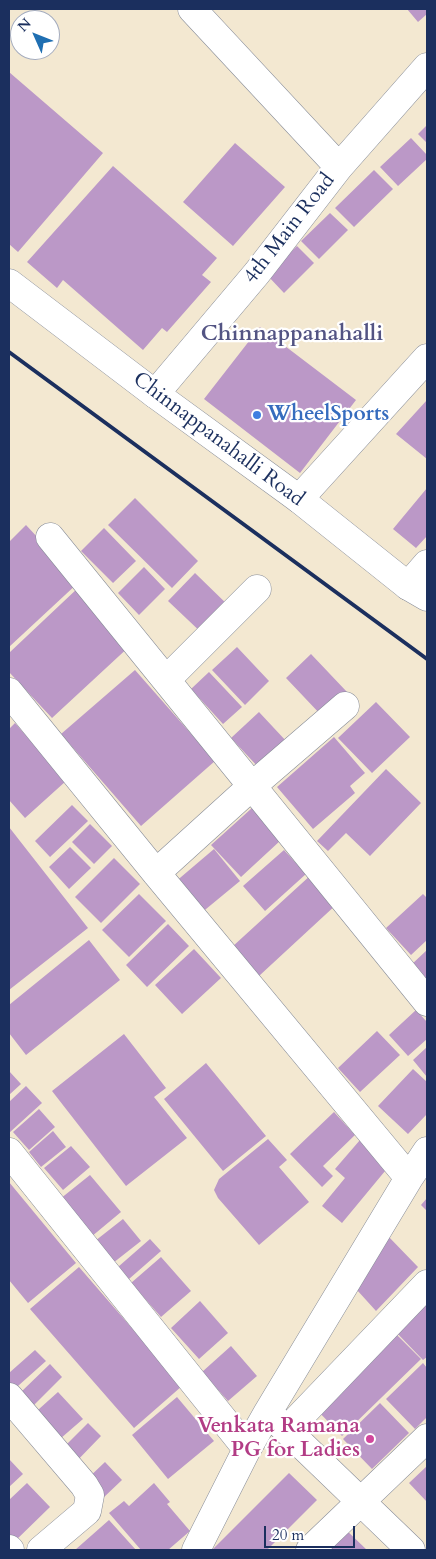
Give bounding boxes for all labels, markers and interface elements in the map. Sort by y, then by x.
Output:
north arrow [10,10,60,60]
text: N [14,14,36,36]
street label: 4th Main Road [239,169,341,289]
district label: Chinnappanahalli [201,322,383,348]
street label: Chinnappanahalli Road [127,367,309,513]
place label: WheelSports [267,402,389,428]
marker: WheelSports [251,409,263,421]
place label: Venkata Ramana PG for Ladies [197,1414,360,1464]
marker: Venkata Ramana PG for Ladies [364,1433,376,1445]
scale bar [266,1516,357,1548]
text: 20 m [272,1525,304,1545]

